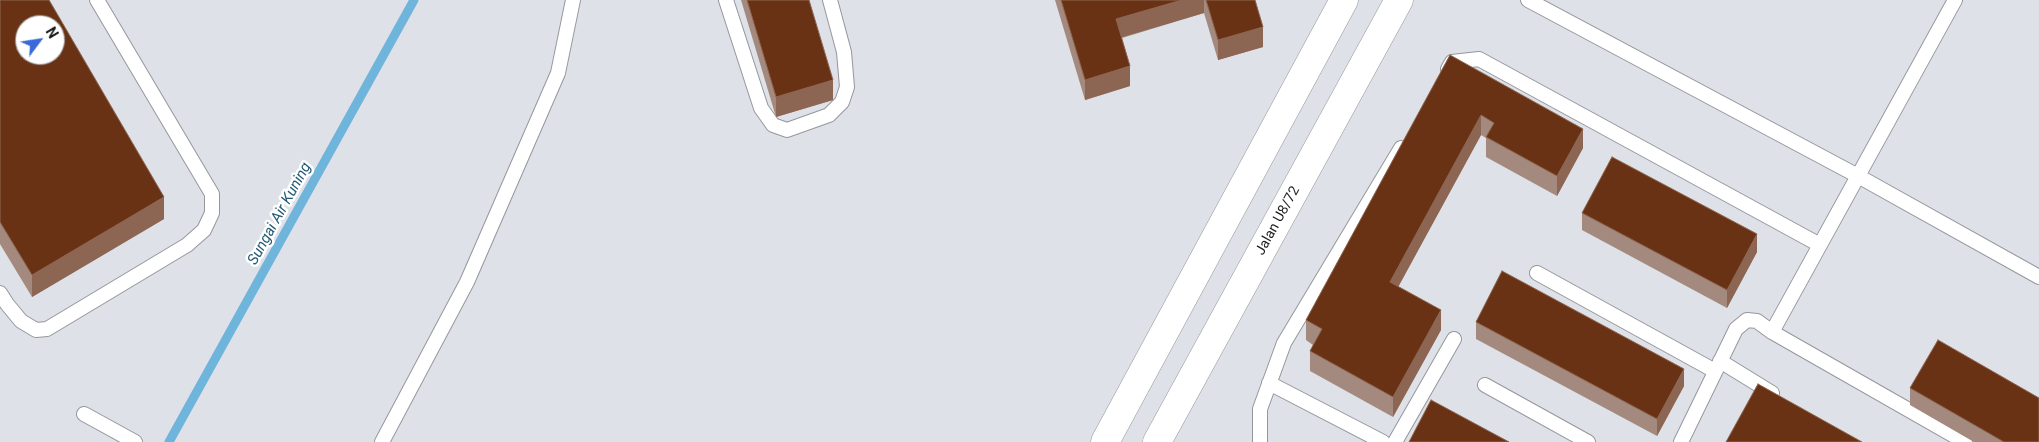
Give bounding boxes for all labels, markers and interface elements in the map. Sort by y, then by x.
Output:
north arrow [15,15,65,65]
text: N [43,24,61,41]
water label: Sungai Air Kuning [244,160,316,268]
street label: Jalan U8/72 [1252,184,1304,258]

